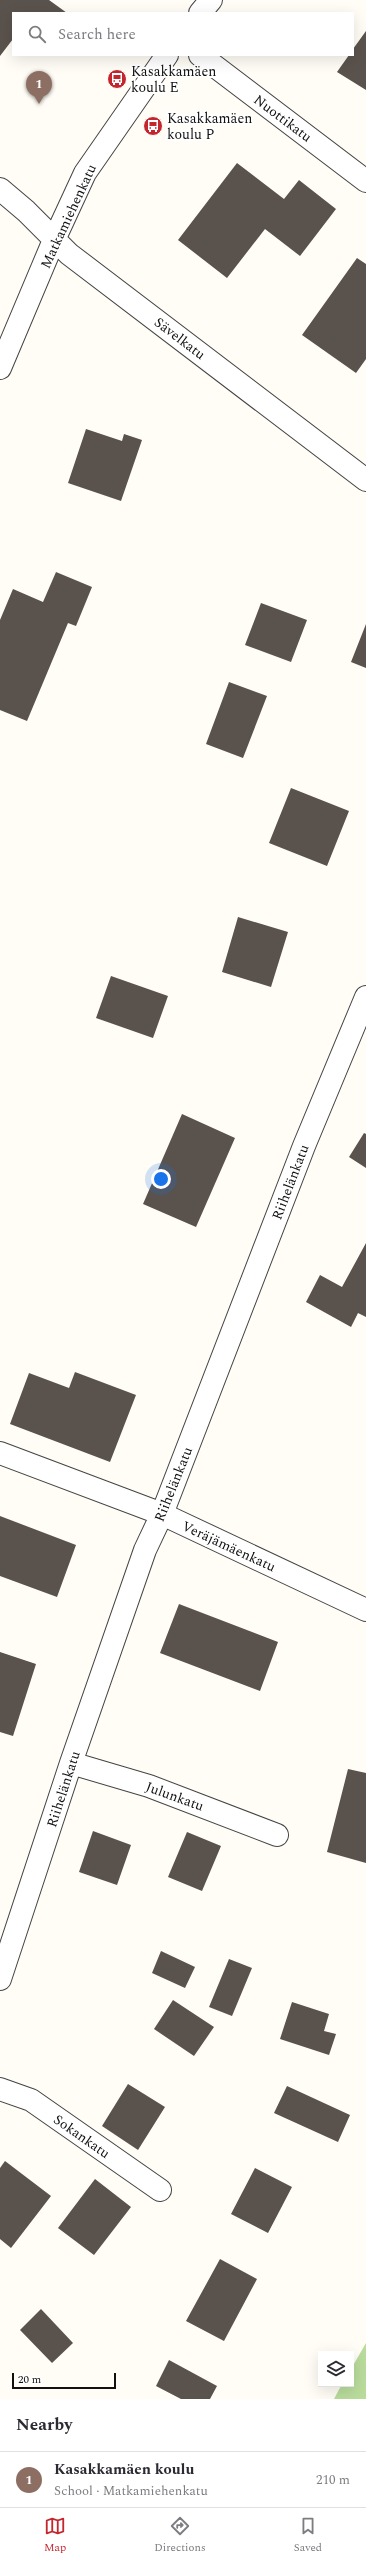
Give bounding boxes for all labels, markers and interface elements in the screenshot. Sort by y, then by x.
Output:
search box [12,12,354,56]
icon: search [26,23,48,45]
text: Search here [58,23,136,46]
place label: Kasakkamäen koulu E [131,61,216,98]
bus stop icon: Kasakkamäen koulu E [106,68,128,90]
pin: 1 [26,71,52,104]
street label: Nuottikatu [249,90,316,147]
place label: Kasakkamäen koulu P [167,108,252,145]
bus stop icon: Kasakkamäen koulu P [142,115,164,137]
street label: Matkamiehenkatu [35,160,102,272]
street label: Sävelkatu [150,312,210,365]
street label: Riihelänkatu [266,1141,315,1223]
your location [151,1169,171,1189]
street label: Riihelänkatu [149,1443,198,1525]
street label: Veräjämäenkatu [178,1516,279,1577]
street label: Riihelänkatu [41,1748,86,1830]
street label: Julunkatu [143,1776,207,1817]
street label: Sokankatu [49,2109,115,2164]
map controls [318,2351,354,2387]
button: layers [318,2351,354,2387]
scale bar [12,2371,116,2390]
text: 20 m [18,2371,41,2388]
text: Nearby [16,2412,72,2438]
text: Kasakkamäen koulu [54,2458,194,2481]
text: 1 [25,2470,33,2490]
text: 210 m [316,2470,350,2490]
text: School · Matkamiehenkatu [54,2481,208,2501]
tab: Map [44,2515,66,2556]
tab: Directions [154,2515,206,2556]
tab: Saved [294,2515,322,2556]

